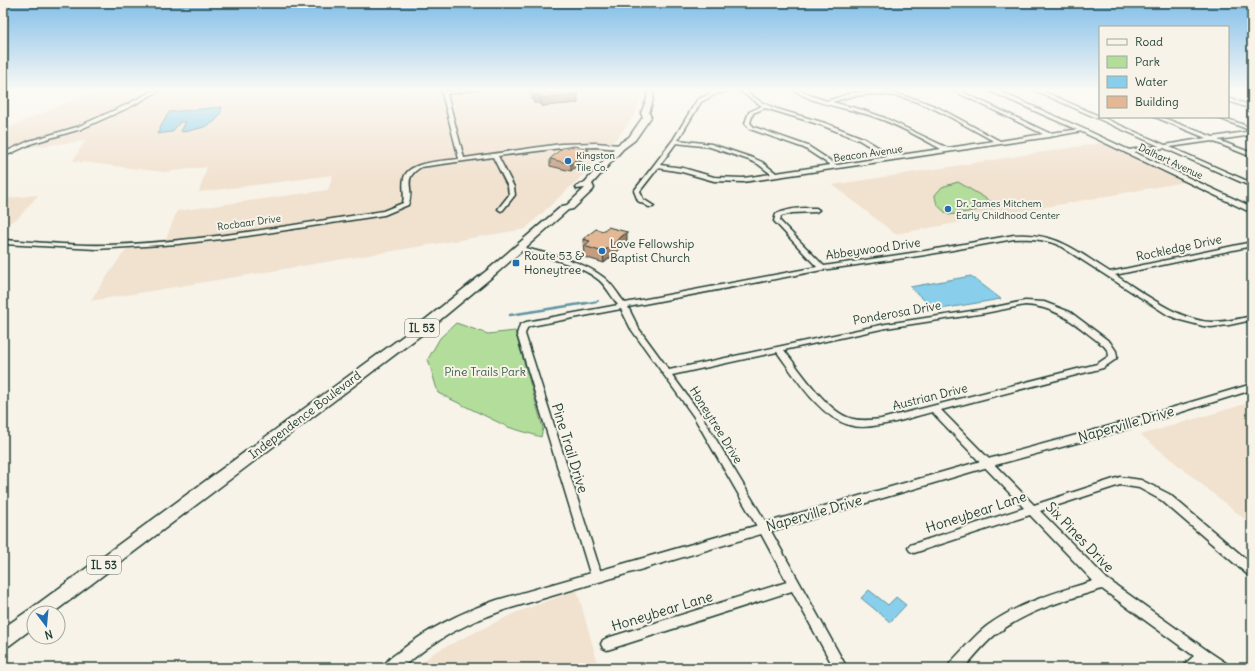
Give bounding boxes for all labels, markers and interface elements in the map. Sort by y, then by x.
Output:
legend [1099,26,1229,118]
text: Road [1135,34,1163,49]
text: Park [1135,54,1160,69]
text: Water [1135,74,1168,89]
text: Building [1135,94,1179,109]
street label: Dalhart Avenue [1136,141,1205,182]
street label: Beacon Avenue [833,142,904,165]
place label: Kingston Tile Co. [576,149,615,174]
marker: Kingston Tile Co. [563,156,573,166]
place label: Dr. James Mitchem Early Childhood Center [956,197,1060,222]
marker: Dr. James Mitchem Early Childhood Center [943,204,953,214]
street label: Rocbaar Drive [216,212,282,233]
street label: Rockledge Drive [1135,231,1223,264]
street label: Abbeywood Drive [825,234,921,263]
place label: Love Fellowship Baptist Church [610,236,694,265]
marker: Love Fellowship Baptist Church [597,246,607,256]
place label: Route 53 & Honeytree [524,248,584,277]
marker: Route 53 & Honeytree [511,258,521,268]
street label: Ponderosa Drive [852,297,942,328]
road number: IL 53 [405,319,439,337]
park label: Pine Trails Park [444,364,526,379]
street label: Independence Boulevard [246,367,364,462]
street label: Austrian Drive [891,380,969,413]
street label: Honeytree Drive [687,383,746,466]
street label: Pine Trail Drive [548,401,592,495]
street label: Naperville Drive [1076,402,1176,446]
street label: Honeybear Lane [923,487,1029,537]
street label: Naperville Drive [764,491,864,535]
street label: Six Pines Drive [1042,498,1118,576]
road number: IL 53 [87,556,121,574]
street label: Honeybear Lane [609,587,715,635]
north arrow [26,605,66,645]
text: N [43,627,54,642]

